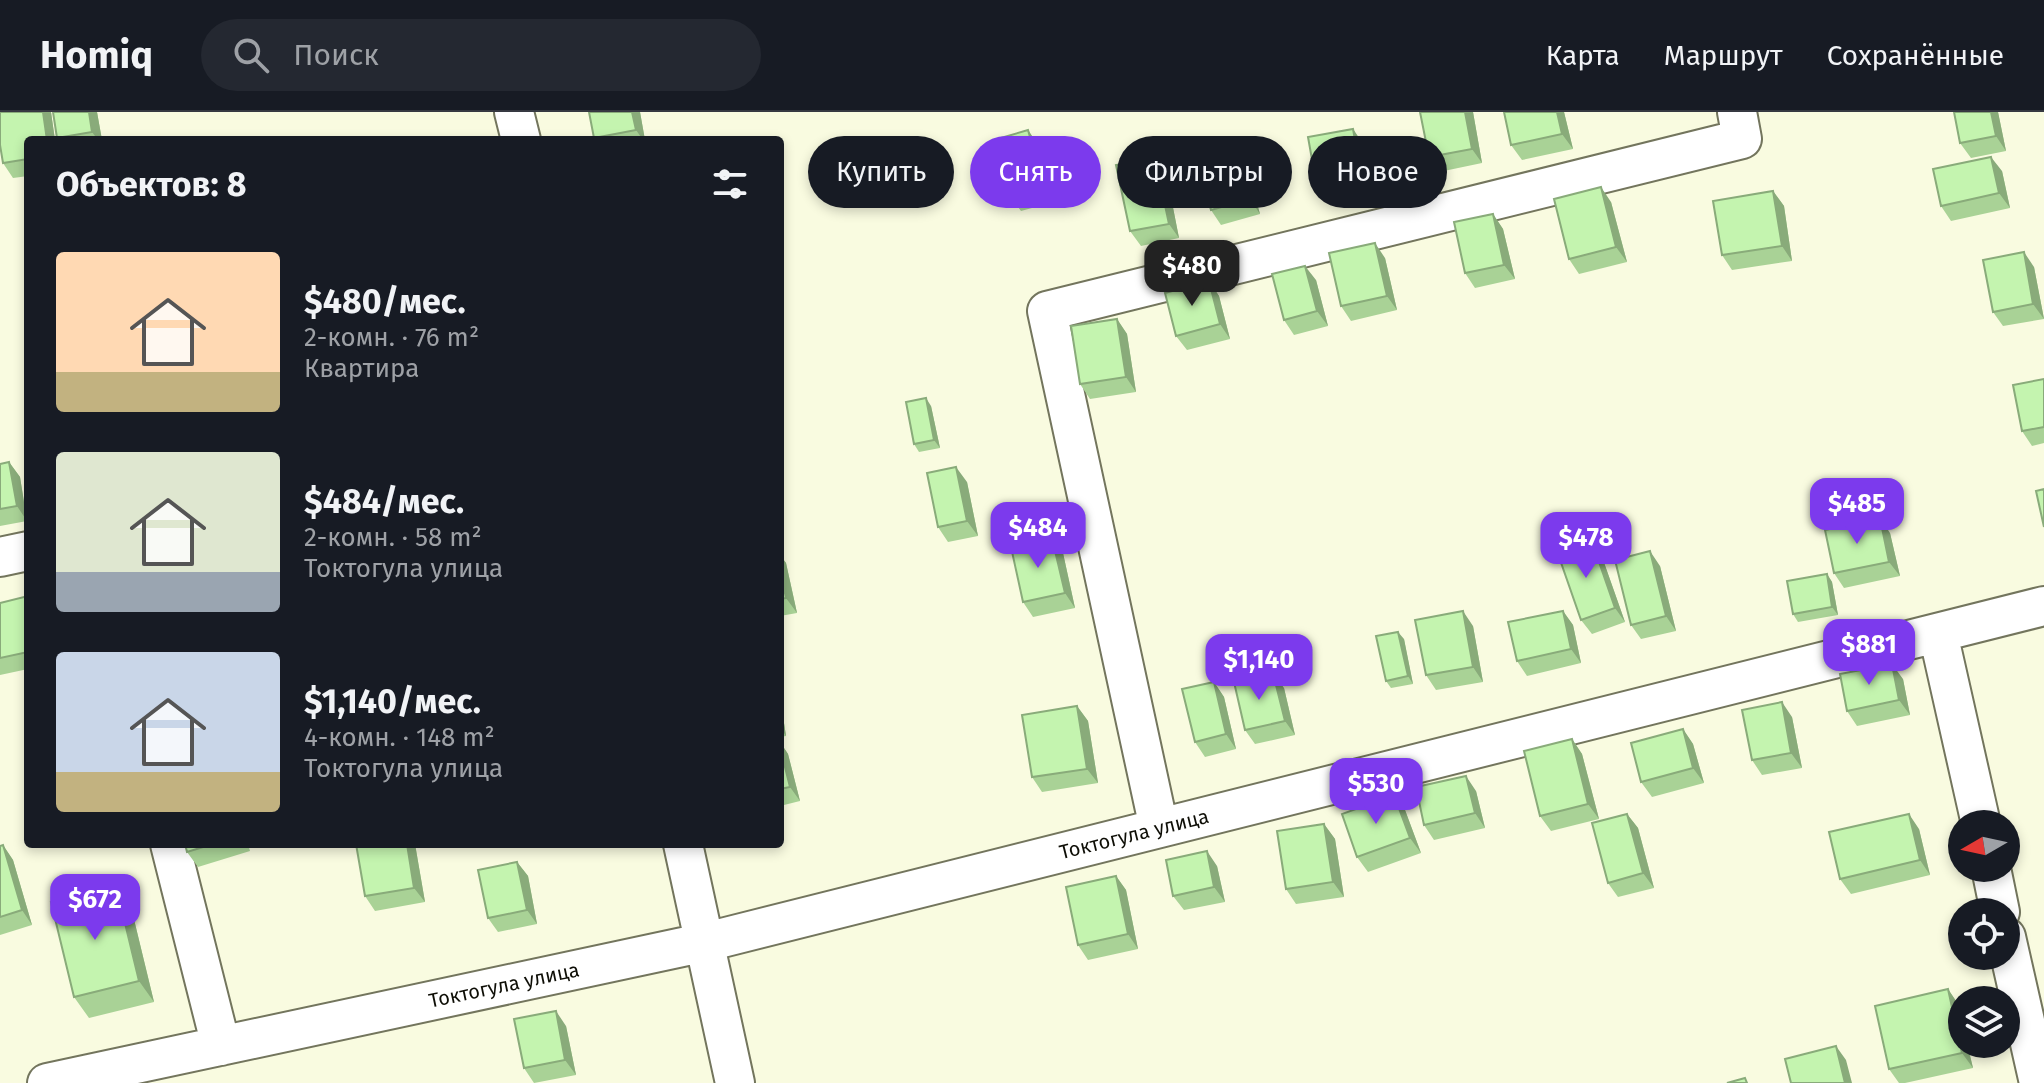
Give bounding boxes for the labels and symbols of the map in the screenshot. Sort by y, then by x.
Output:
pin: $480 [1145,240,1239,308]
pin: $485 [1810,478,1904,546]
pin: $484 [991,502,1085,570]
pin: $478 [1539,512,1633,580]
pin: $881 [1822,619,1916,687]
pin: $1,140 [1194,634,1324,702]
pin: $530 [1329,758,1423,826]
street label: Токтогула улица [1057,804,1211,864]
north arrow [1948,810,2020,882]
pin: $672 [48,874,142,942]
street label: Токтогула улица [427,957,581,1013]

